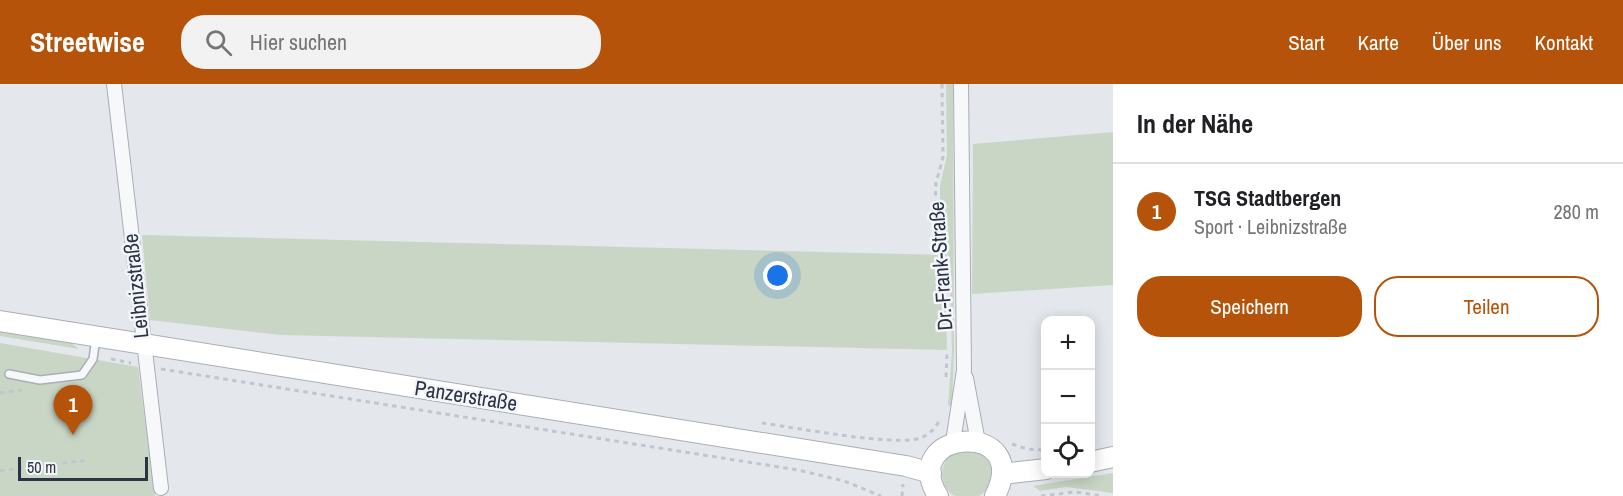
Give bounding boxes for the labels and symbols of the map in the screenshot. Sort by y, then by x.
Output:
street label: Dr.-Frank-Straße [922,201,959,331]
street label: Leibnizstraße [116,232,155,340]
your location [763,261,792,290]
street label: Panzerstraße [413,373,519,418]
pin: 1 [54,386,92,435]
scale bar [18,454,148,482]

